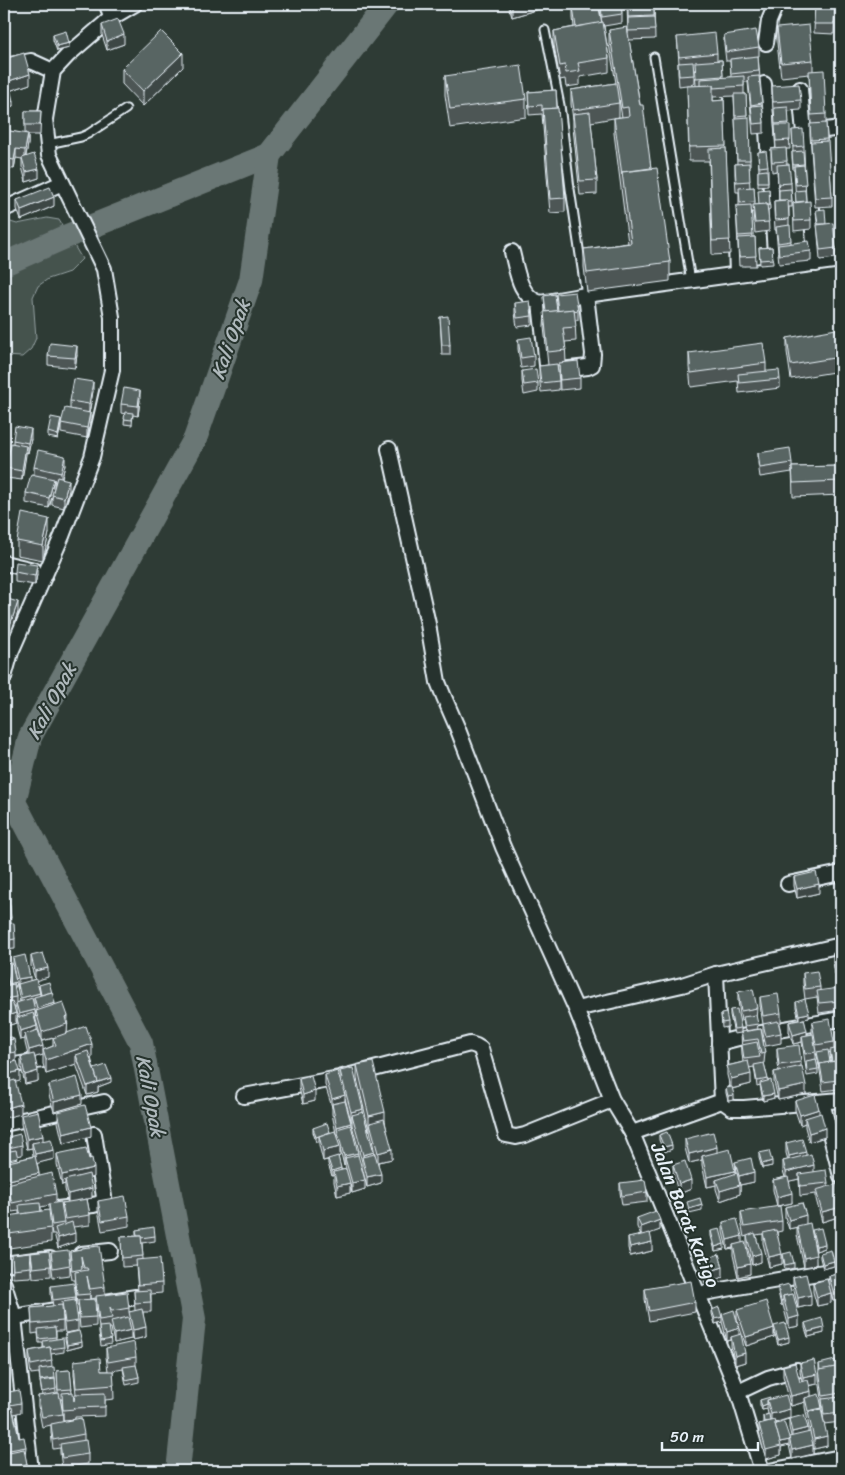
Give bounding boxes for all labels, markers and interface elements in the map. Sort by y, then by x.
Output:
water label: Kali Opak [200,293,261,384]
water label: Kali Opak [17,655,87,746]
water label: Kali Opak [125,1052,176,1141]
street label: Jalan Barat Katigo [641,1136,730,1293]
scale bar [662,1420,759,1452]
text: 50 m [670,1424,705,1450]

